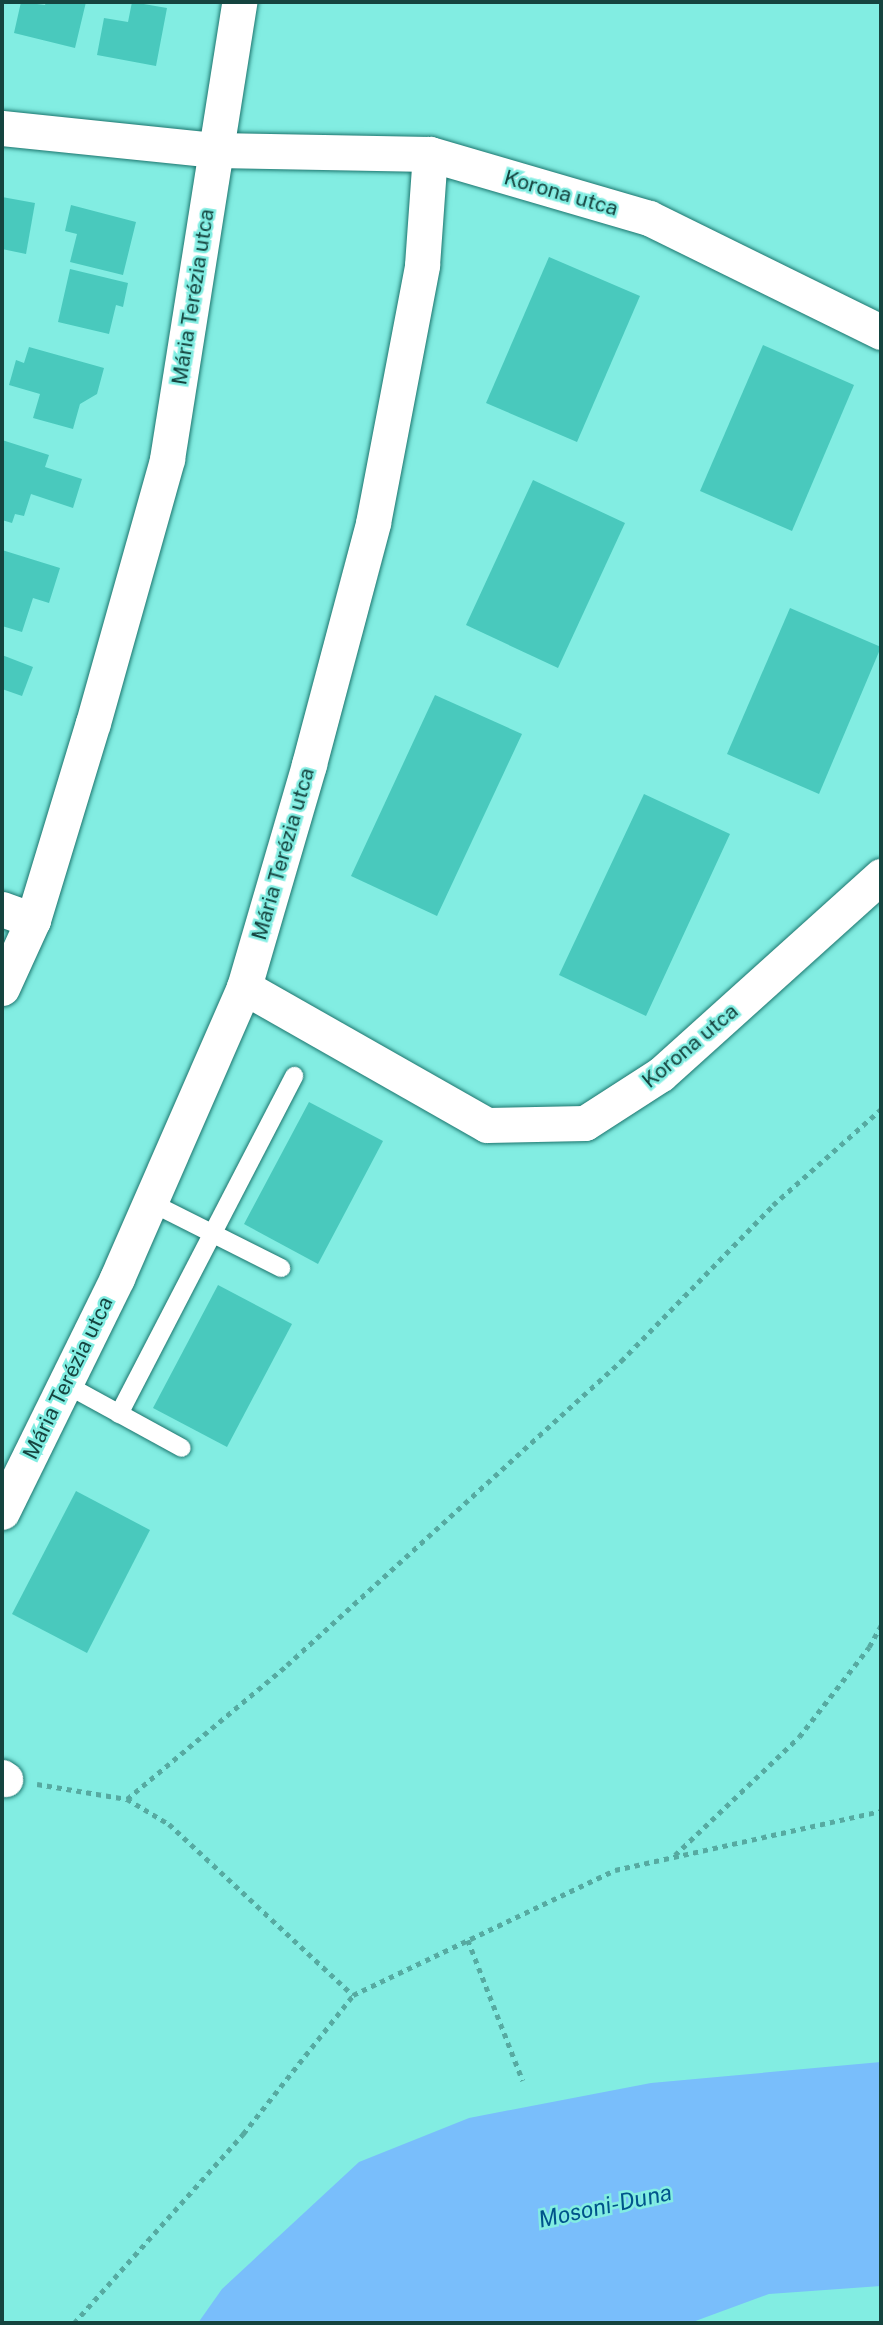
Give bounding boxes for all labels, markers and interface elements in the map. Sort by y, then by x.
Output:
street label: Korona utca [501,165,621,221]
street label: Mária Terézia utca [167,207,219,387]
street label: Mária Terézia utca [246,765,320,943]
street label: Korona utca [637,999,743,1093]
street label: Mária Terézia utca [18,1293,118,1463]
water label: Mosoni-Duna [536,2178,674,2234]

